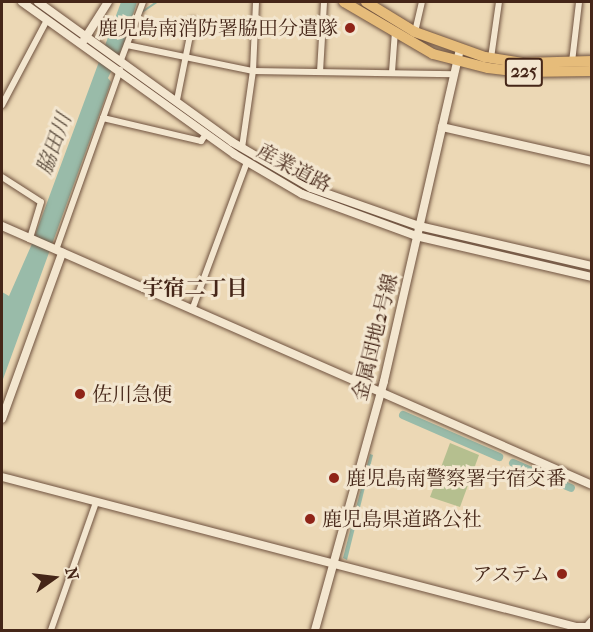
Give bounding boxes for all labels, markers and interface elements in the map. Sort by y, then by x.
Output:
place label: 鹿児島南消防署脇田分遣隊 [98,16,338,40]
marker: 鹿児島南消防署脇田分遣隊 [343,21,357,35]
road number: 225 [504,57,544,87]
water label: 脇田川 [31,110,77,178]
street label: 産業道路 [253,139,335,197]
street label: 金属団地2号線 [348,271,402,403]
district label: 宇宿二丁目 [143,275,247,301]
place label: 佐川急便 [92,382,172,406]
marker: 佐川急便 [73,387,87,401]
place label: 鹿児島南警察署宇宿交番 [346,466,566,490]
marker: 鹿児島南警察署宇宿交番 [327,471,341,485]
place label: 鹿児島県道路公社 [322,507,482,531]
marker: 鹿児島県道路公社 [303,512,317,526]
north arrow [24,548,84,608]
place label: アステム [470,562,550,586]
text: N [61,565,83,582]
marker: アステム [555,567,569,581]

